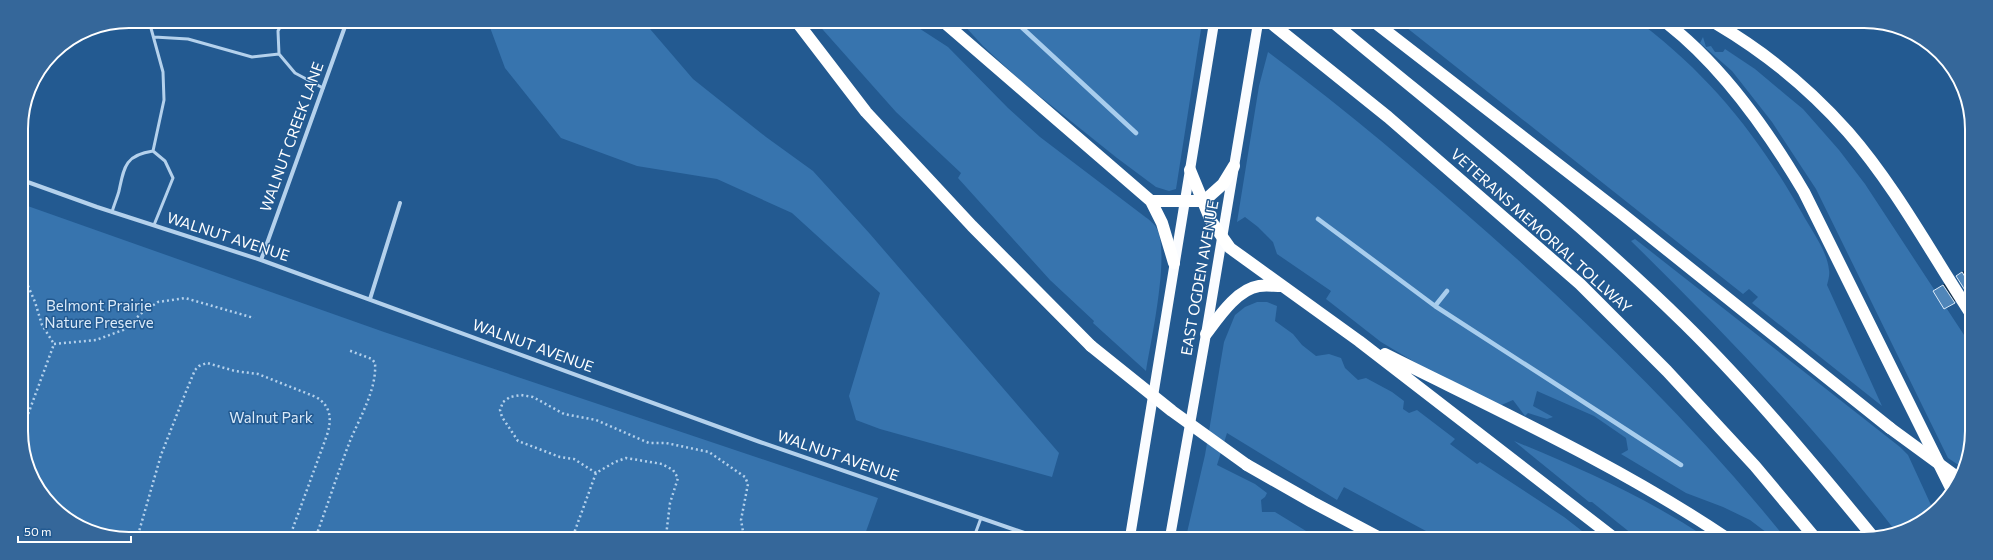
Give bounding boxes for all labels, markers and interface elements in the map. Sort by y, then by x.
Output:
street label: WALNUT CREEK LANE [256,59,327,214]
street label: VETERANS MEMORIAL TOLLWAY [1448,144,1636,316]
street label: EAST OGDEN AVENUE [1176,199,1222,357]
street label: WALNUT AVENUE [165,208,292,264]
park label: Belmont Prairie Nature Preserve [44,296,154,331]
street label: WALNUT AVENUE [470,315,596,375]
park label: Walnut Park [229,408,313,426]
street label: WALNUT AVENUE [775,426,902,484]
scale bar [18,518,131,544]
text: 50 m [24,524,52,538]

